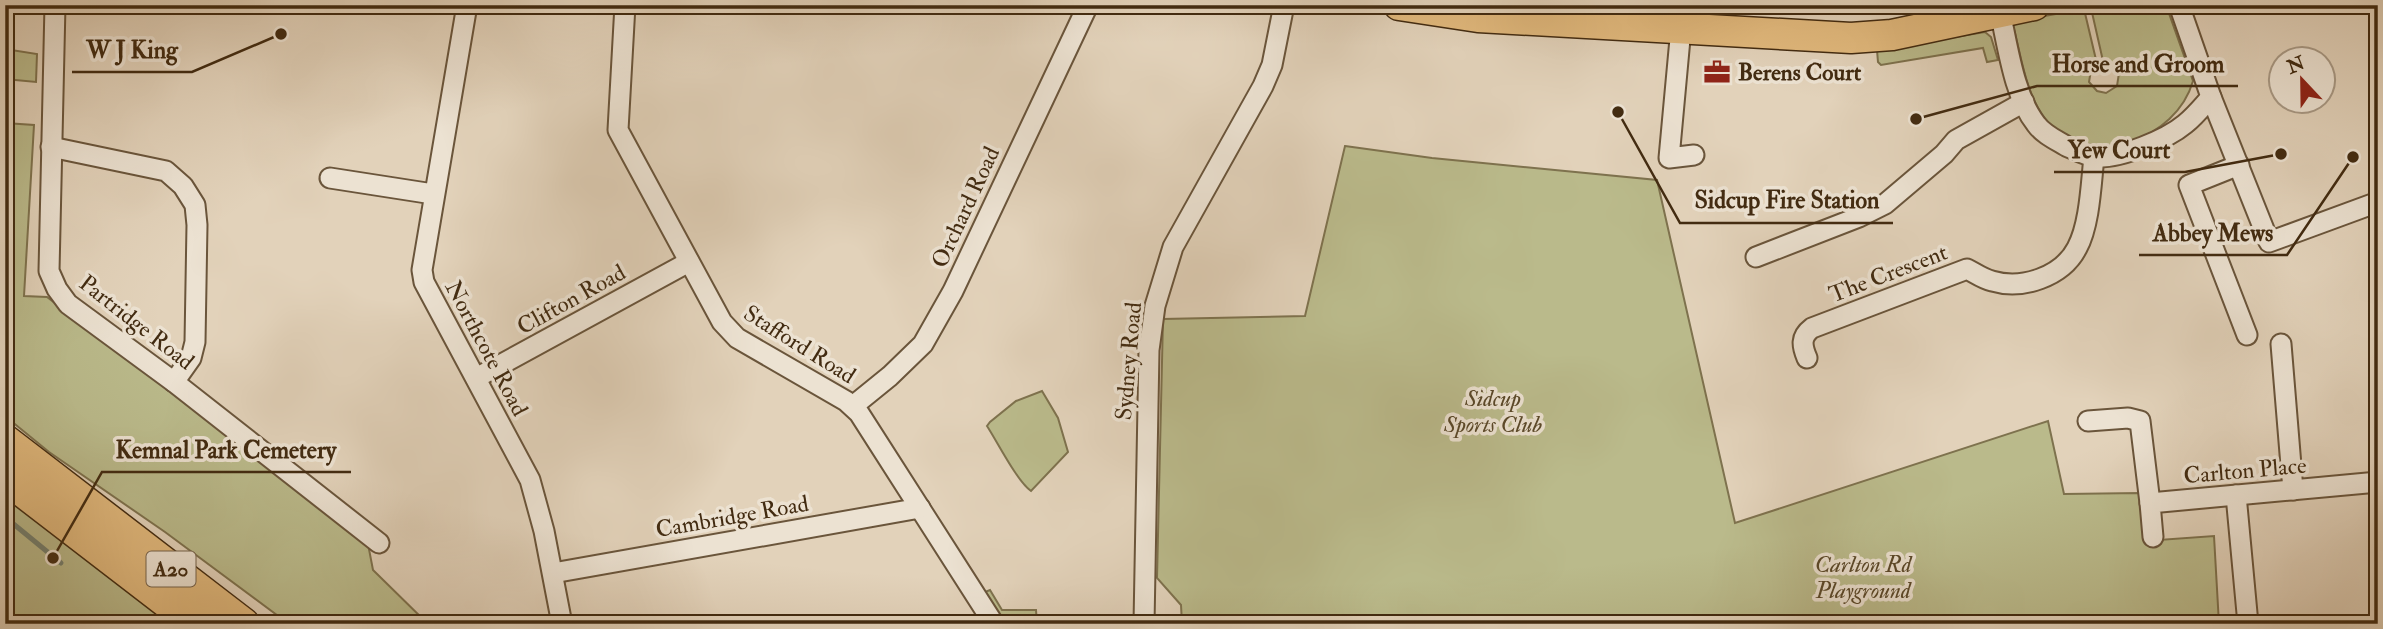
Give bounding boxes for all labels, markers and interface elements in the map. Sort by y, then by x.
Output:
callout: W J King [72,27,192,72]
text: W J King [85,35,179,66]
callout: Horse and Groom [2037,41,2238,86]
north arrow [2268,46,2338,116]
text: Horse and Groom [2052,49,2225,80]
text: N [2283,50,2309,80]
office icon: Berens Court [1702,57,1732,87]
place label: Berens Court [1738,58,1862,87]
callout: Yew Court [2054,127,2185,172]
text: Yew Court [2067,135,2170,166]
street label: Orchard Road [925,142,1006,273]
callout: Sidcup Fire Station [1680,178,1893,223]
text: Sidcup Fire Station [1695,185,1880,216]
callout: Abbey Mews [2139,210,2287,255]
text: Abbey Mews [2152,218,2273,249]
street label: The Crescent [1825,238,1951,309]
street label: Clifton Road [512,258,631,341]
street label: Partridge Road [73,268,200,376]
street label: Northcote Road [439,275,534,421]
street label: Stafford Road [738,299,861,390]
street label: Sydney Road [1109,301,1148,421]
park label: Sidcup Sports Club [1443,384,1542,439]
callout: Kemnal Park Cemetery [102,427,351,472]
text: Kemnal Park Cemetery [116,435,338,466]
street label: Carlton Place [2182,451,2308,490]
street label: Cambridge Road [653,489,811,544]
park label: Carlton Rd Playground [1814,550,1913,605]
road number: A20 [146,552,196,586]

